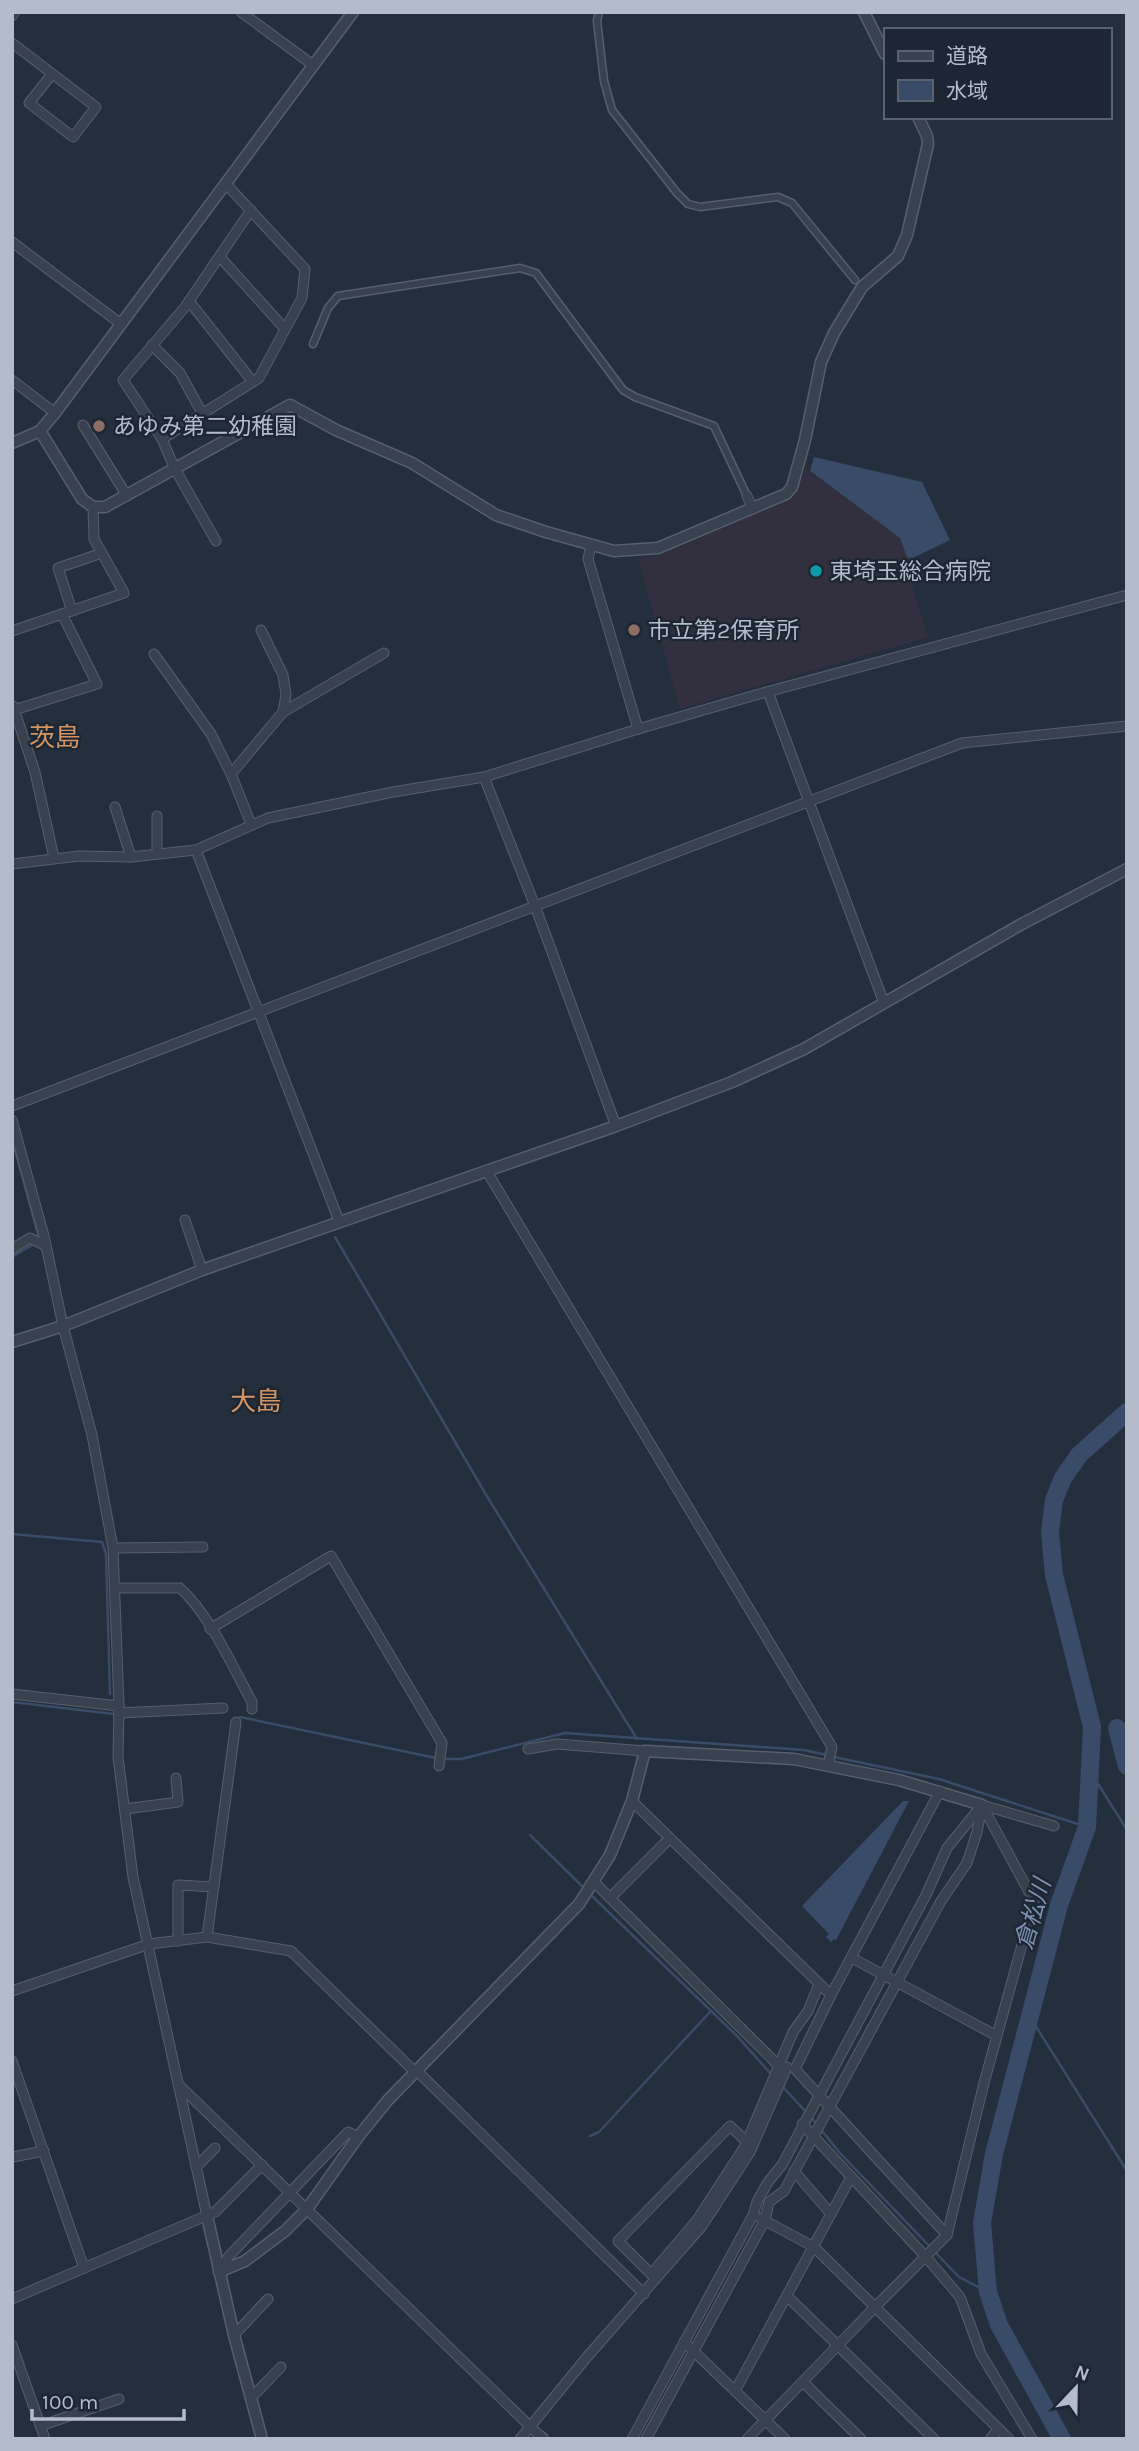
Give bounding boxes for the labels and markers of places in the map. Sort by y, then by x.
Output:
place label: あゆみ第二幼稚園 [113,413,297,440]
marker: あゆみ第二幼稚園 [91,418,107,434]
place label: 東埼玉総合病院 [830,558,991,585]
marker: 東埼玉総合病院 [808,563,824,579]
place label: 市立第2保育所 [648,617,799,644]
marker: 市立第2保育所 [626,622,642,638]

